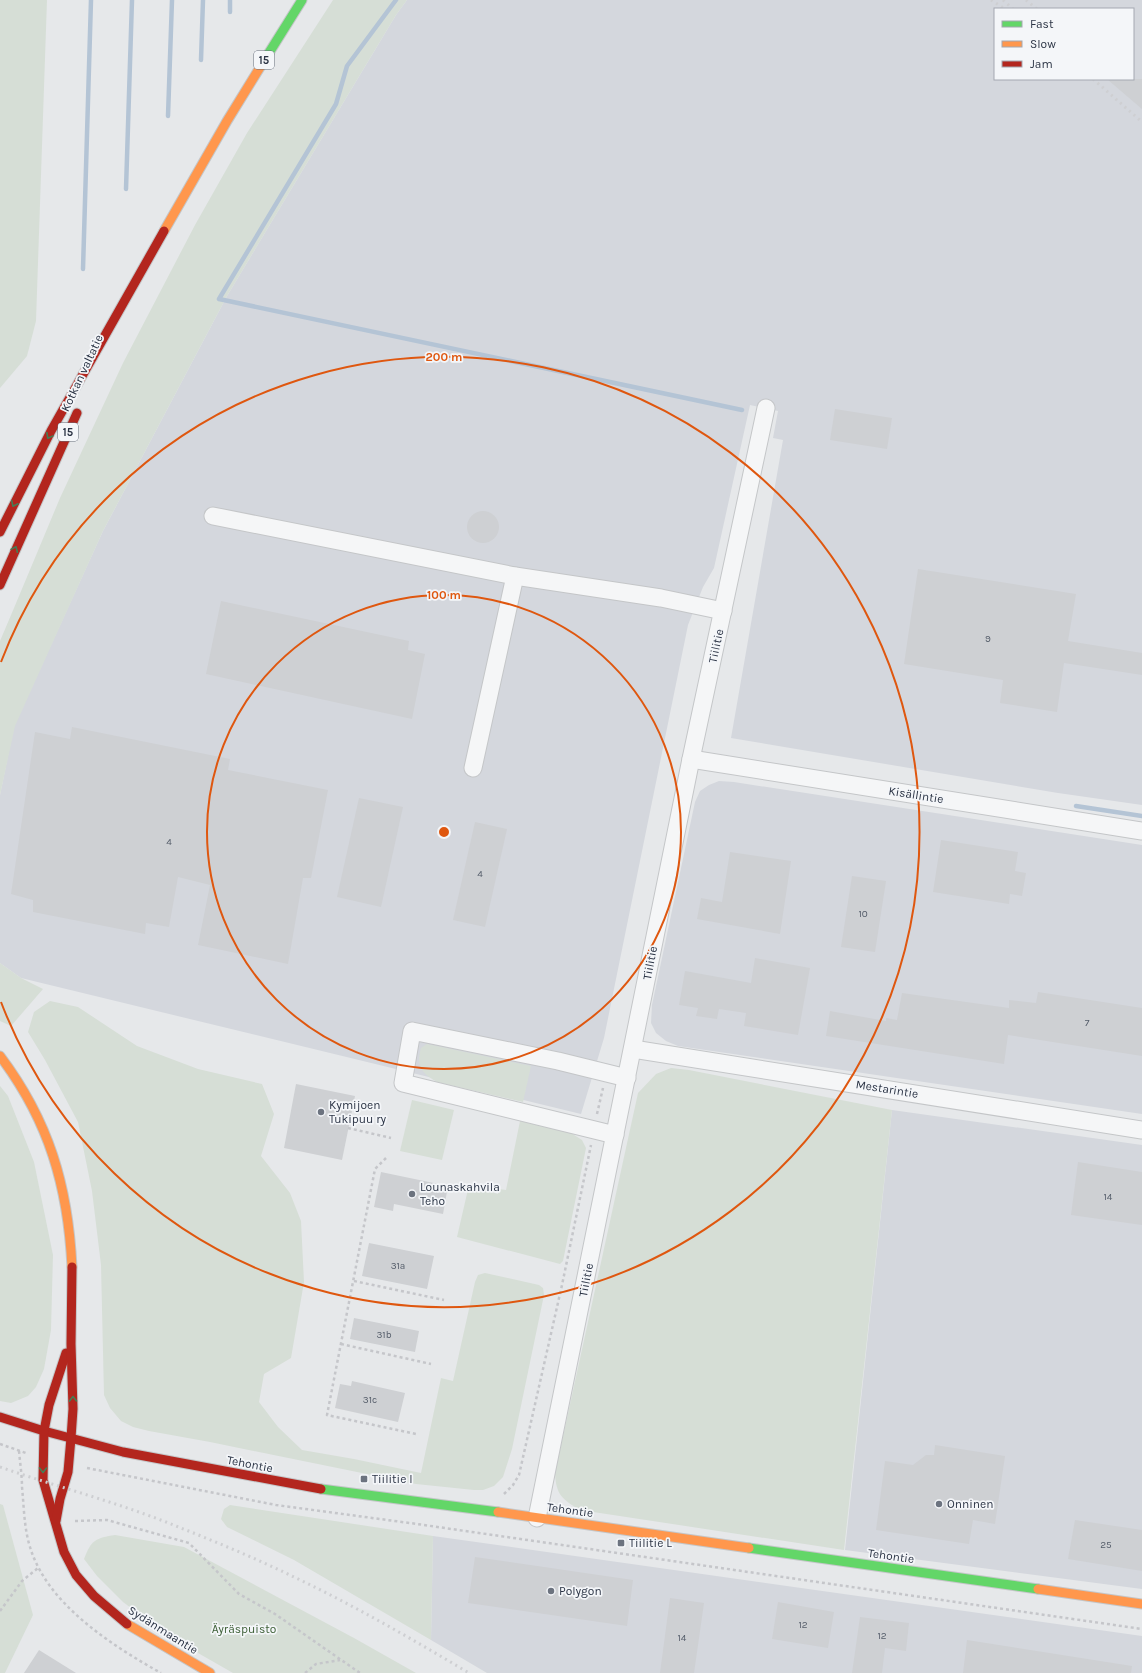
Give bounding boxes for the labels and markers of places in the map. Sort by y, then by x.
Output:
centre of rings [437,825,451,839]
place label: Kymijoen Tukipuu ry [329,1098,387,1126]
marker: Kymijoen Tukipuu ry [316,1107,326,1117]
place label: Lounaskahvila Teho [420,1180,500,1208]
marker: Lounaskahvila Teho [407,1189,417,1199]
place label: Tiilitie I [372,1472,413,1486]
marker: Tiilitie I [359,1474,369,1484]
place label: Onninen [947,1497,993,1511]
marker: Onninen [934,1499,944,1509]
place label: Tiilitie L [629,1536,672,1550]
marker: Tiilitie L [616,1538,626,1548]
place label: Polygon [559,1584,602,1598]
marker: Polygon [546,1586,556,1596]

